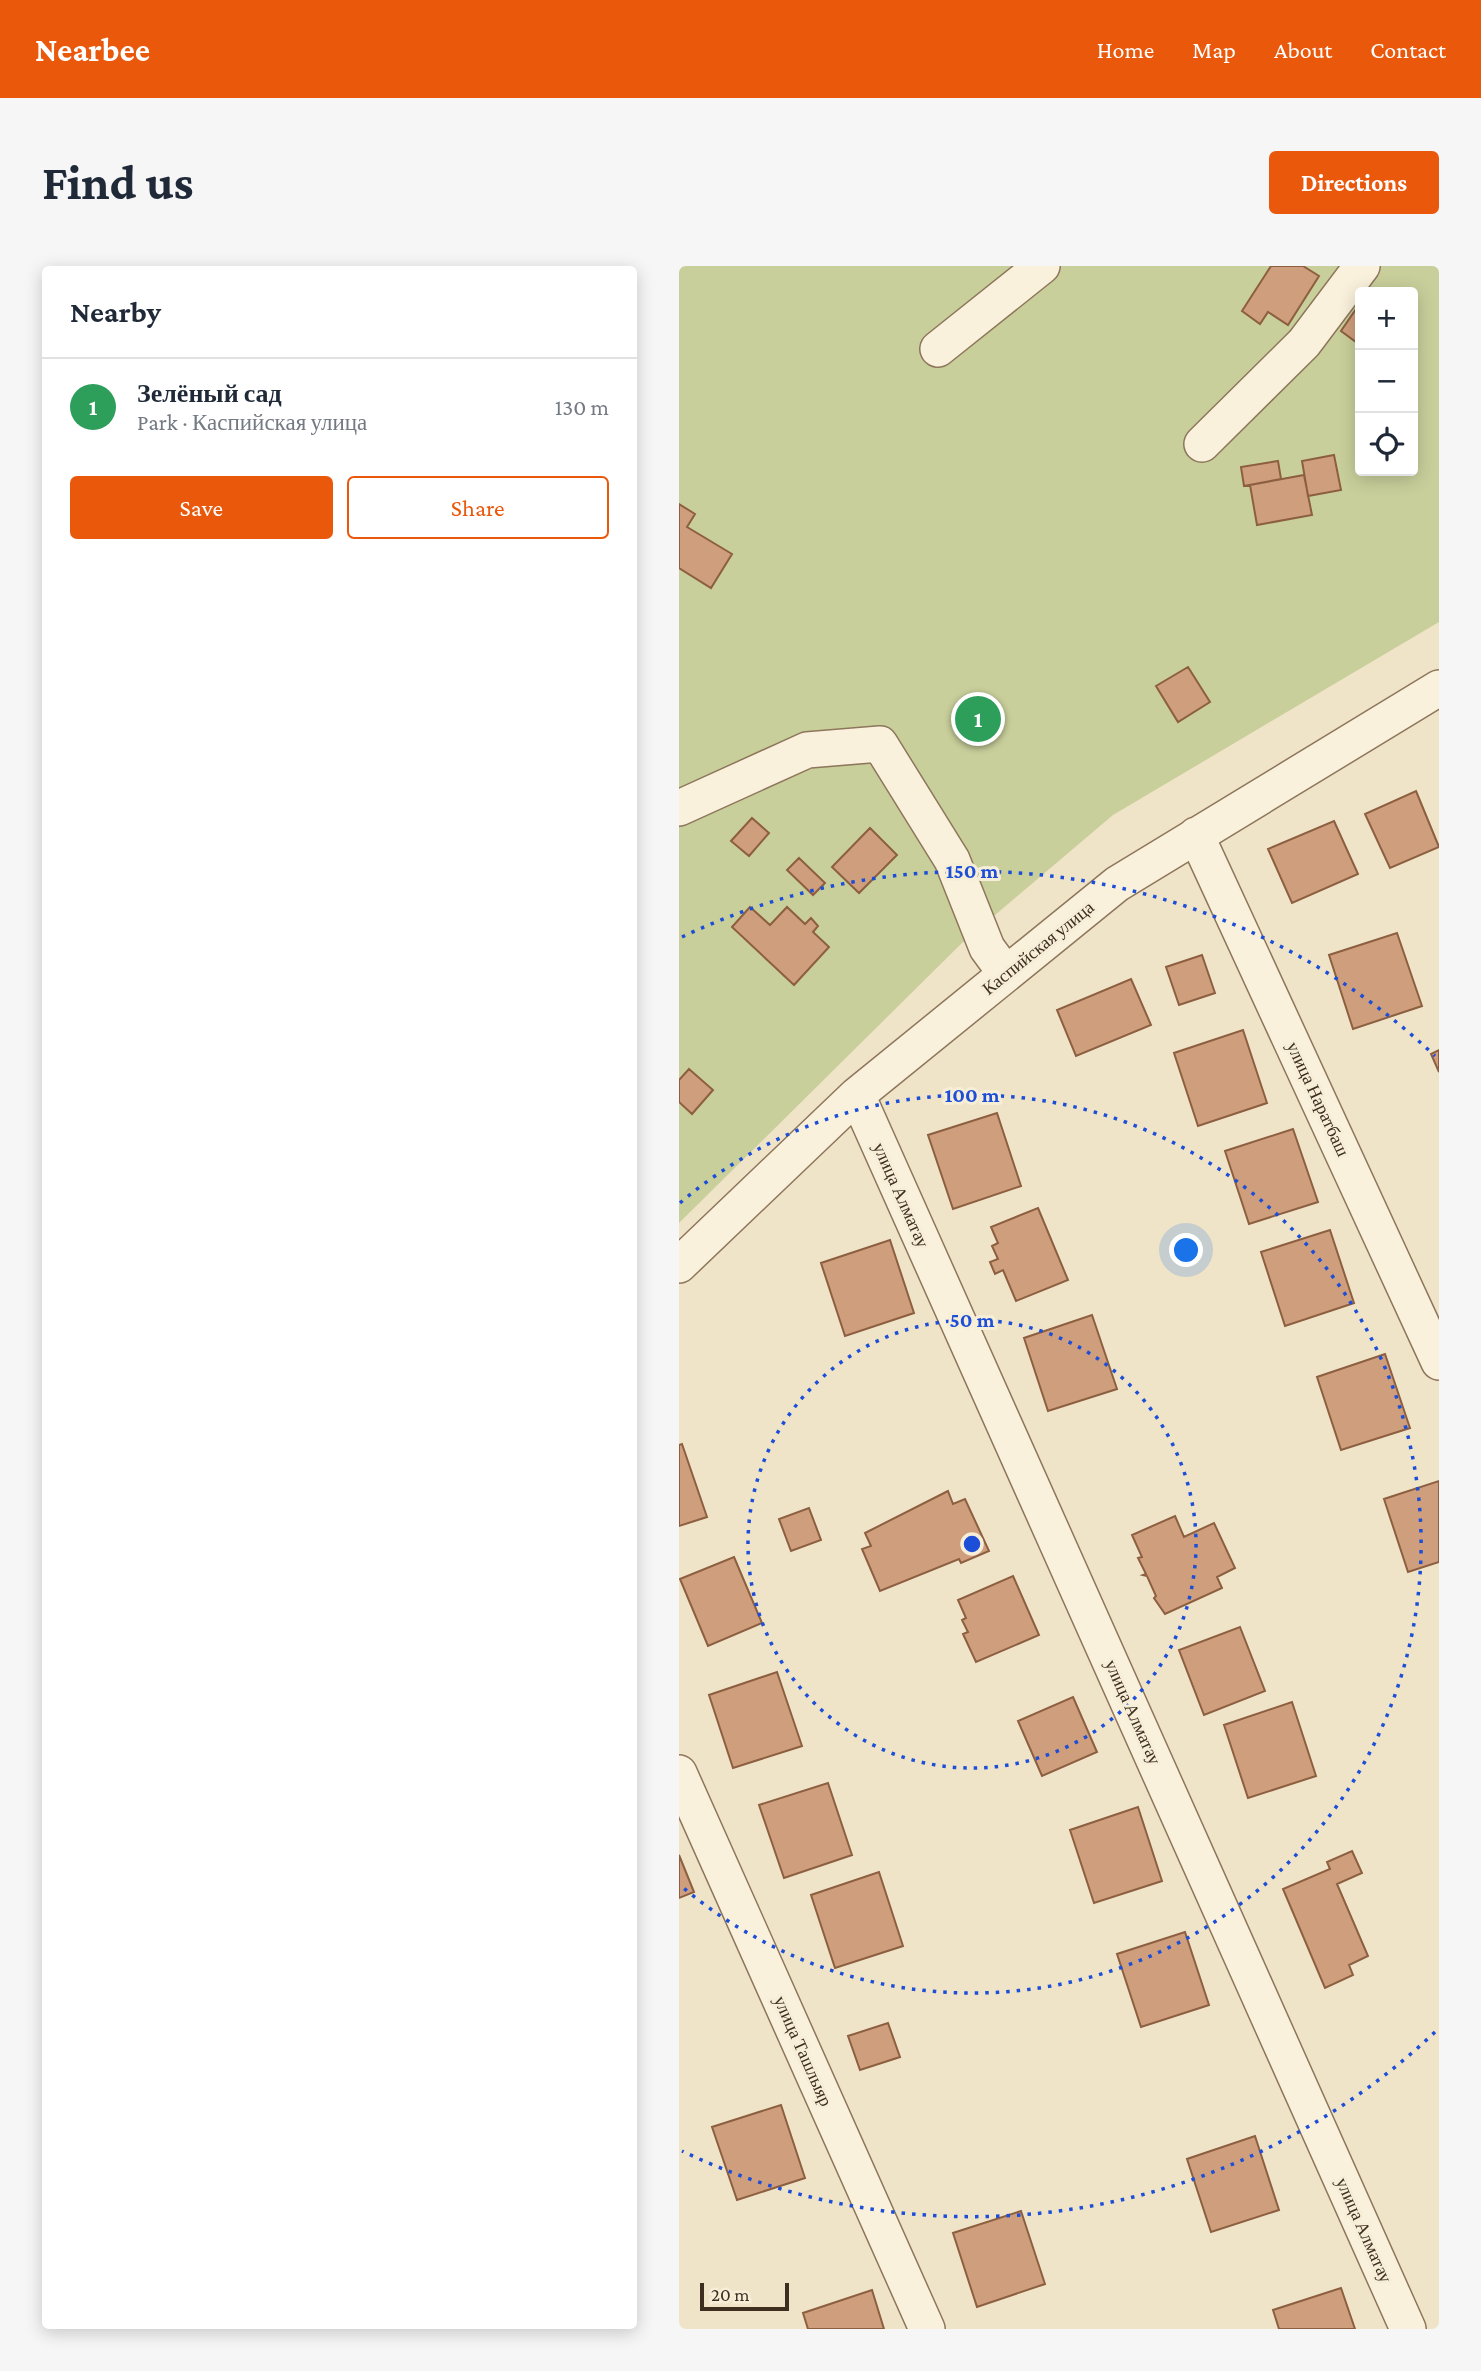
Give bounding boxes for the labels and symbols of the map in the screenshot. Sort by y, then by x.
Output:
pin: 1 [955,693,1001,745]
text: 150 m [946,859,999,883]
street label: Каспийская улица [978,897,1098,999]
street label: улица Наратбаш [1283,1038,1353,1160]
text: 100 m [944,1083,1000,1107]
street label: улица Алматау [869,1139,933,1251]
your location [1169,1233,1203,1267]
text: 50 m [950,1308,995,1332]
centre of rings [960,1532,984,1556]
street label: улица Алматау [1101,1656,1165,1768]
street label: улица Ташлыяр [770,1993,836,2109]
street label: улица Алматау [1332,2174,1396,2286]
scale bar [700,2280,789,2312]

